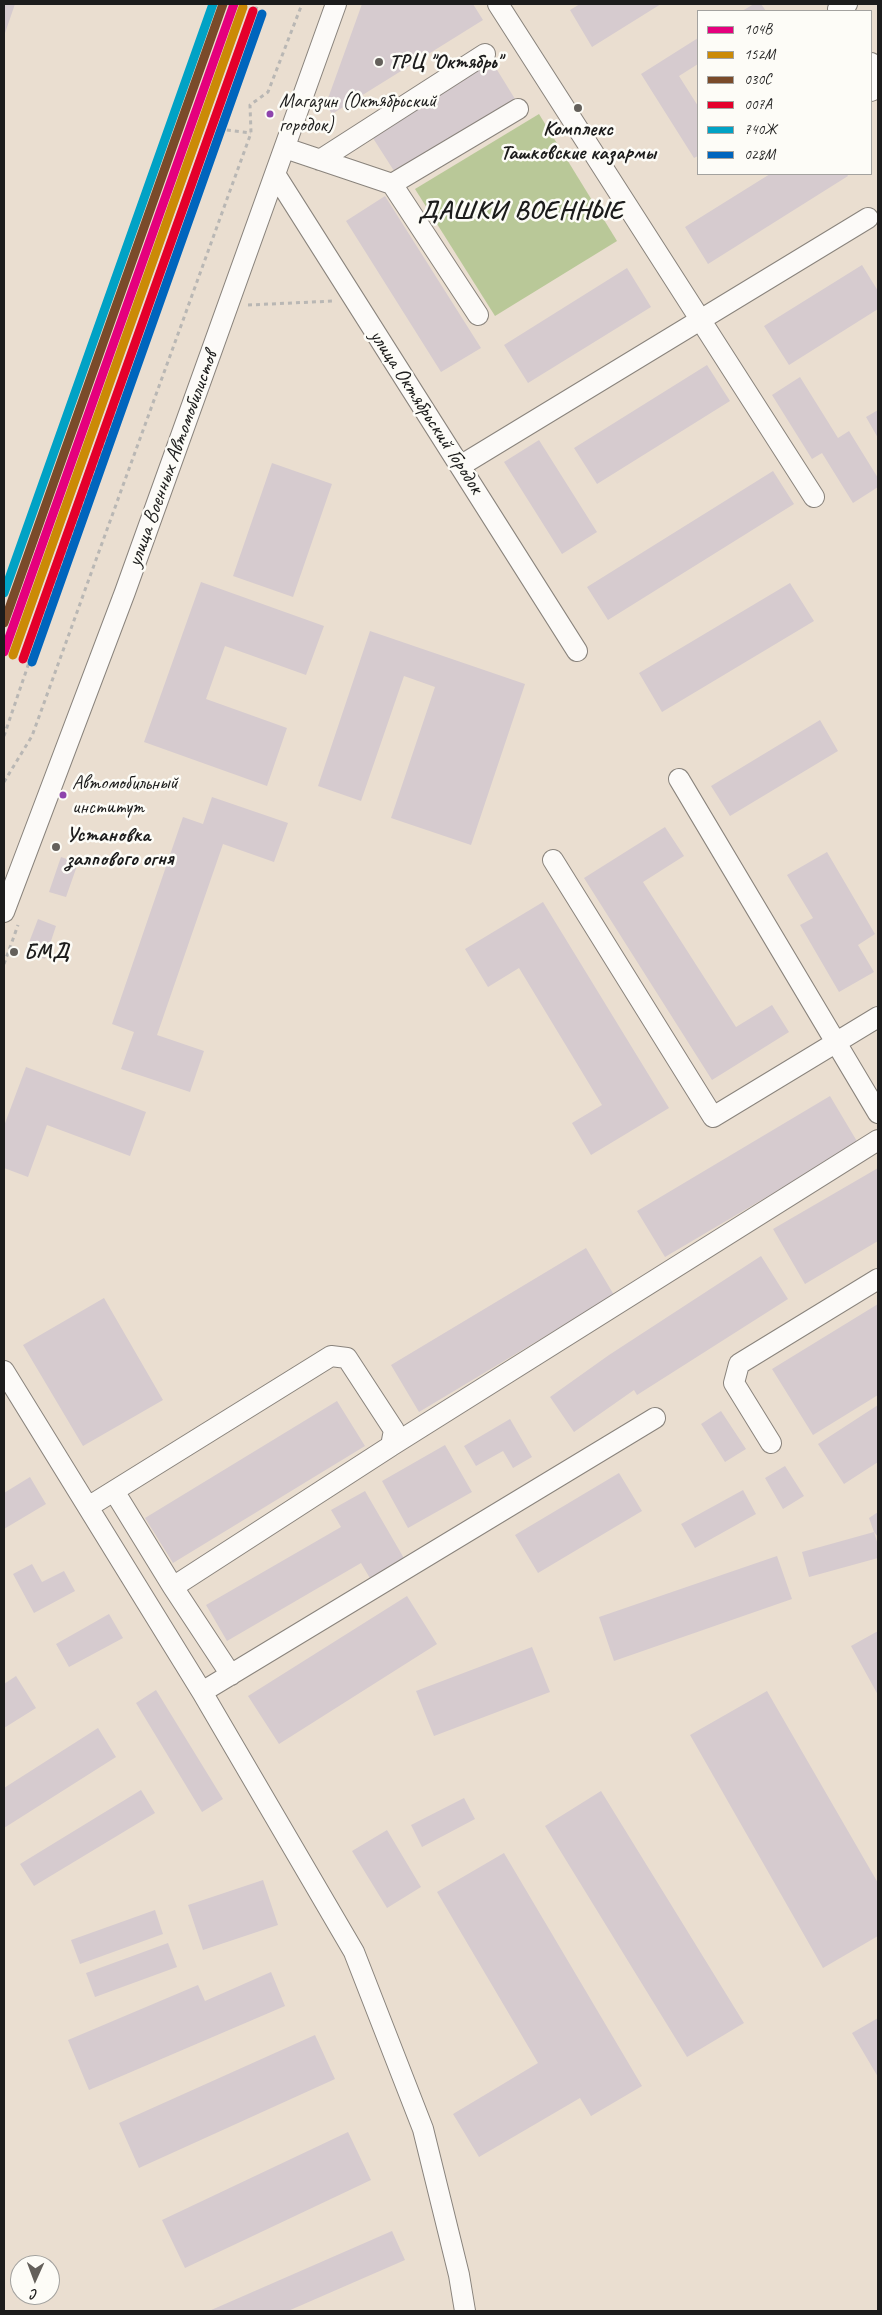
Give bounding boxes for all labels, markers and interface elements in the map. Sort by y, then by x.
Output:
legend [697,10,872,175]
text: 104В [744,20,772,39]
text: 152М [744,45,775,64]
place label: ТРЦ "Октябрь" [389,49,502,75]
marker: ТРЦ "Октябрь" [373,56,385,68]
text: 030C [744,70,771,89]
place label: Магазин (Октябрьский городок) [279,90,436,137]
text: 007А [744,95,772,114]
marker: Комплекс Ташковские казармы [572,102,584,114]
marker: Магазин (Октябрьский городок) [265,109,275,119]
place label: Комплекс Ташковские казармы [500,116,656,166]
text: 740Ж [744,120,777,139]
text: 028М [744,145,775,164]
district label: ДАШКИ ВОЕННЫЕ [412,195,630,227]
street label: улица Октябрьский Городок [363,325,489,499]
street label: улица Военных Автомобилистов [122,348,224,570]
place label: Автомобильный институт [72,772,178,819]
marker: Автомобильный институт [58,790,68,800]
place label: Установка залпового огня [66,822,173,872]
marker: Установка залпового огня [50,841,62,853]
place label: БМД [24,939,69,965]
marker: БМД [8,946,20,958]
north arrow [10,2255,60,2305]
text: С [31,2286,38,2303]

